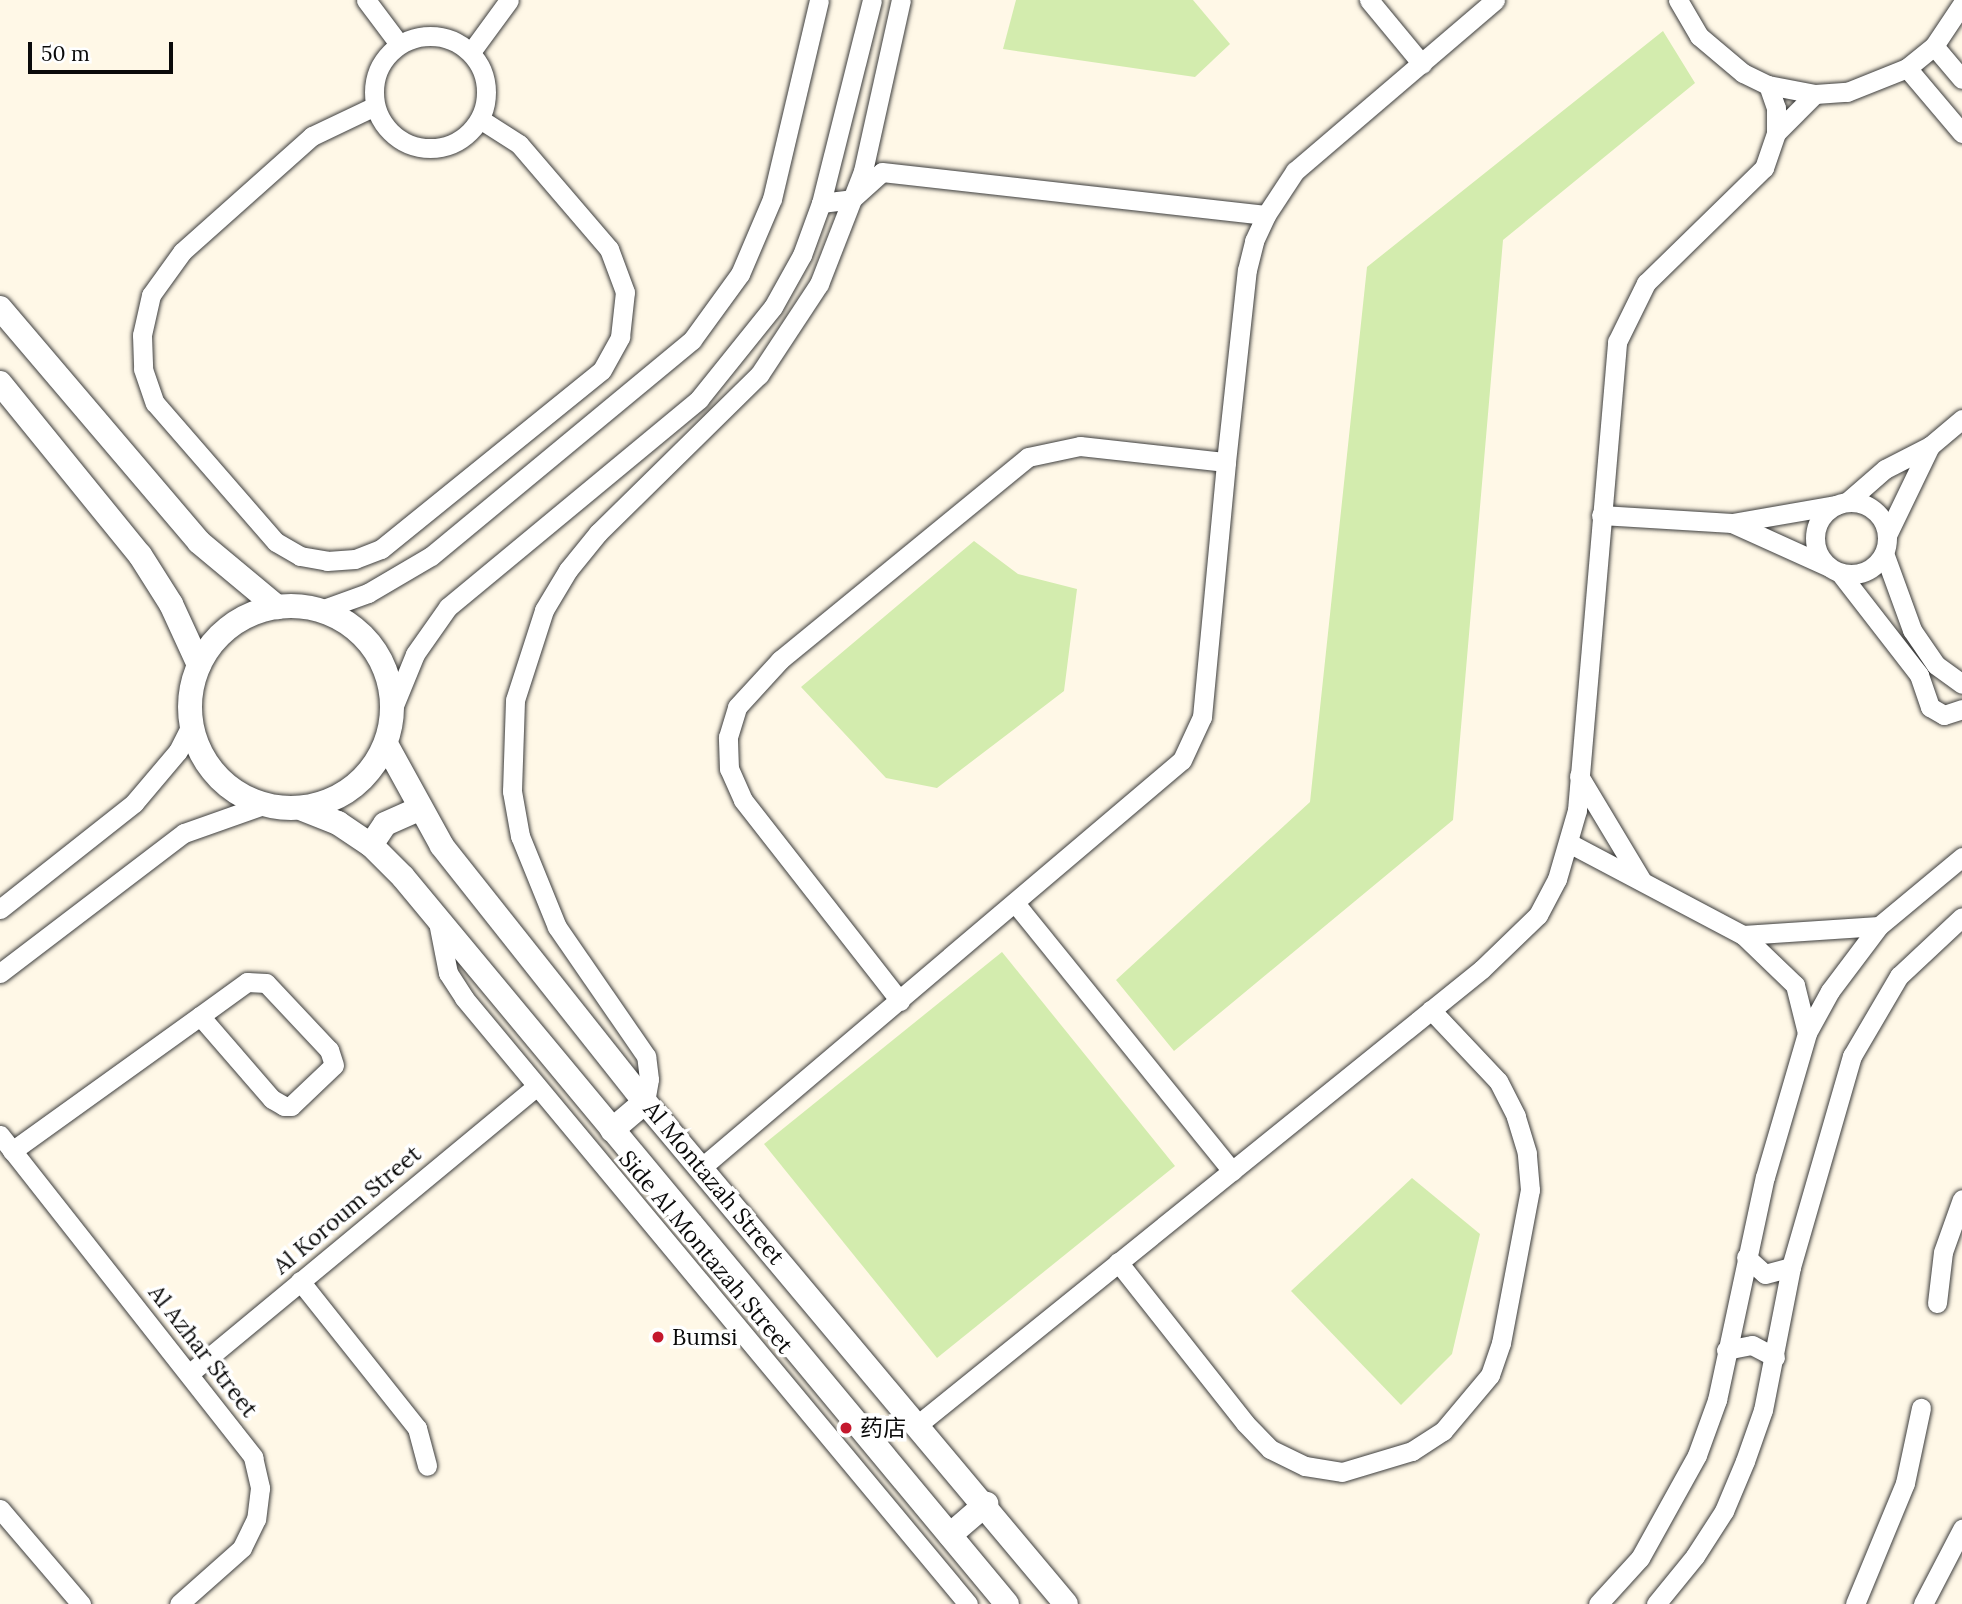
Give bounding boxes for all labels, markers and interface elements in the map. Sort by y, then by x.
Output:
scale bar [32,28,177,72]
text: 50 m [41,40,90,67]
street label: Al Montazah Street [638,1096,790,1270]
street label: Al Koroum Street [268,1140,426,1280]
street label: Side Al Montazah Street [613,1145,799,1359]
street label: Al Azhar Street [143,1279,263,1423]
place label: Bumsi [672,1323,738,1351]
marker: Bumsi [650,1329,666,1345]
place label: 药店 [860,1414,906,1442]
marker: 药店 [838,1420,854,1436]

